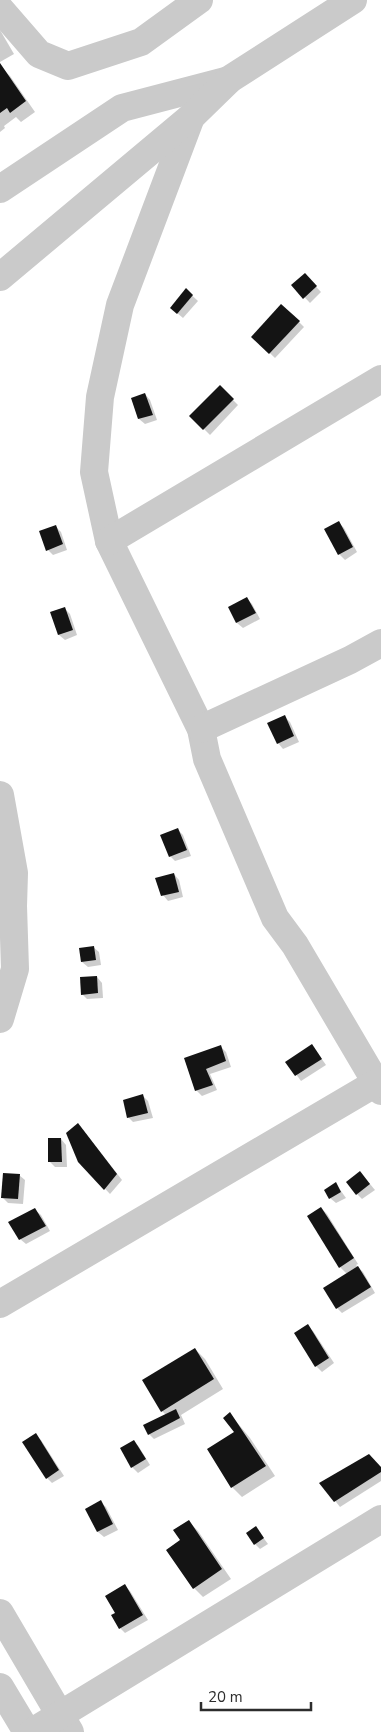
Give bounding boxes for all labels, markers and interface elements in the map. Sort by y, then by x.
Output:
scale bar [201,1680,311,1712]
text: 20 m [208,1687,243,1707]

